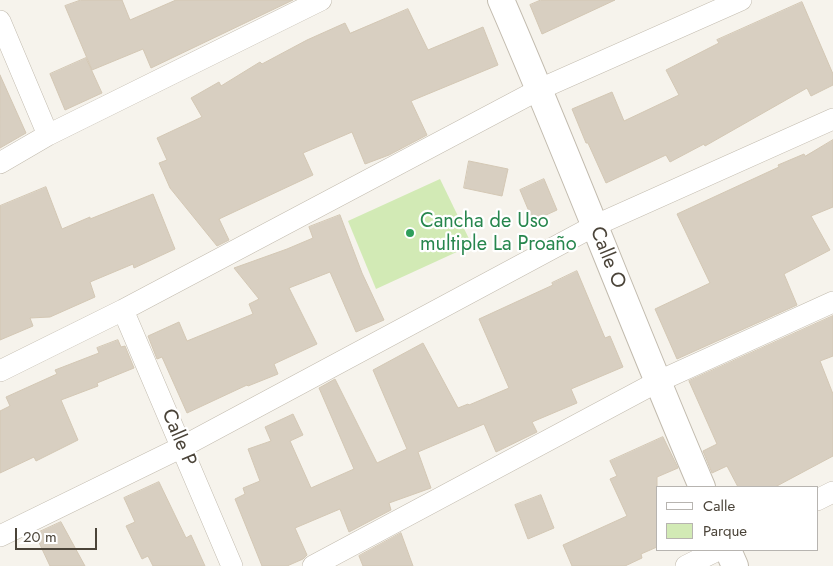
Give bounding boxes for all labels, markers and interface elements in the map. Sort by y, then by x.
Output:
place label: Cancha de Uso multiple La Proaño [420,210,577,257]
street label: Calle O [584,224,630,292]
marker: Cancha de Uso multiple La Proaño [404,227,416,239]
street label: Calle P [155,406,201,470]
legend [656,486,818,551]
text: Calle [703,495,735,517]
scale bar [18,518,100,550]
text: Parque [703,520,747,542]
text: 20 m [23,526,57,548]

